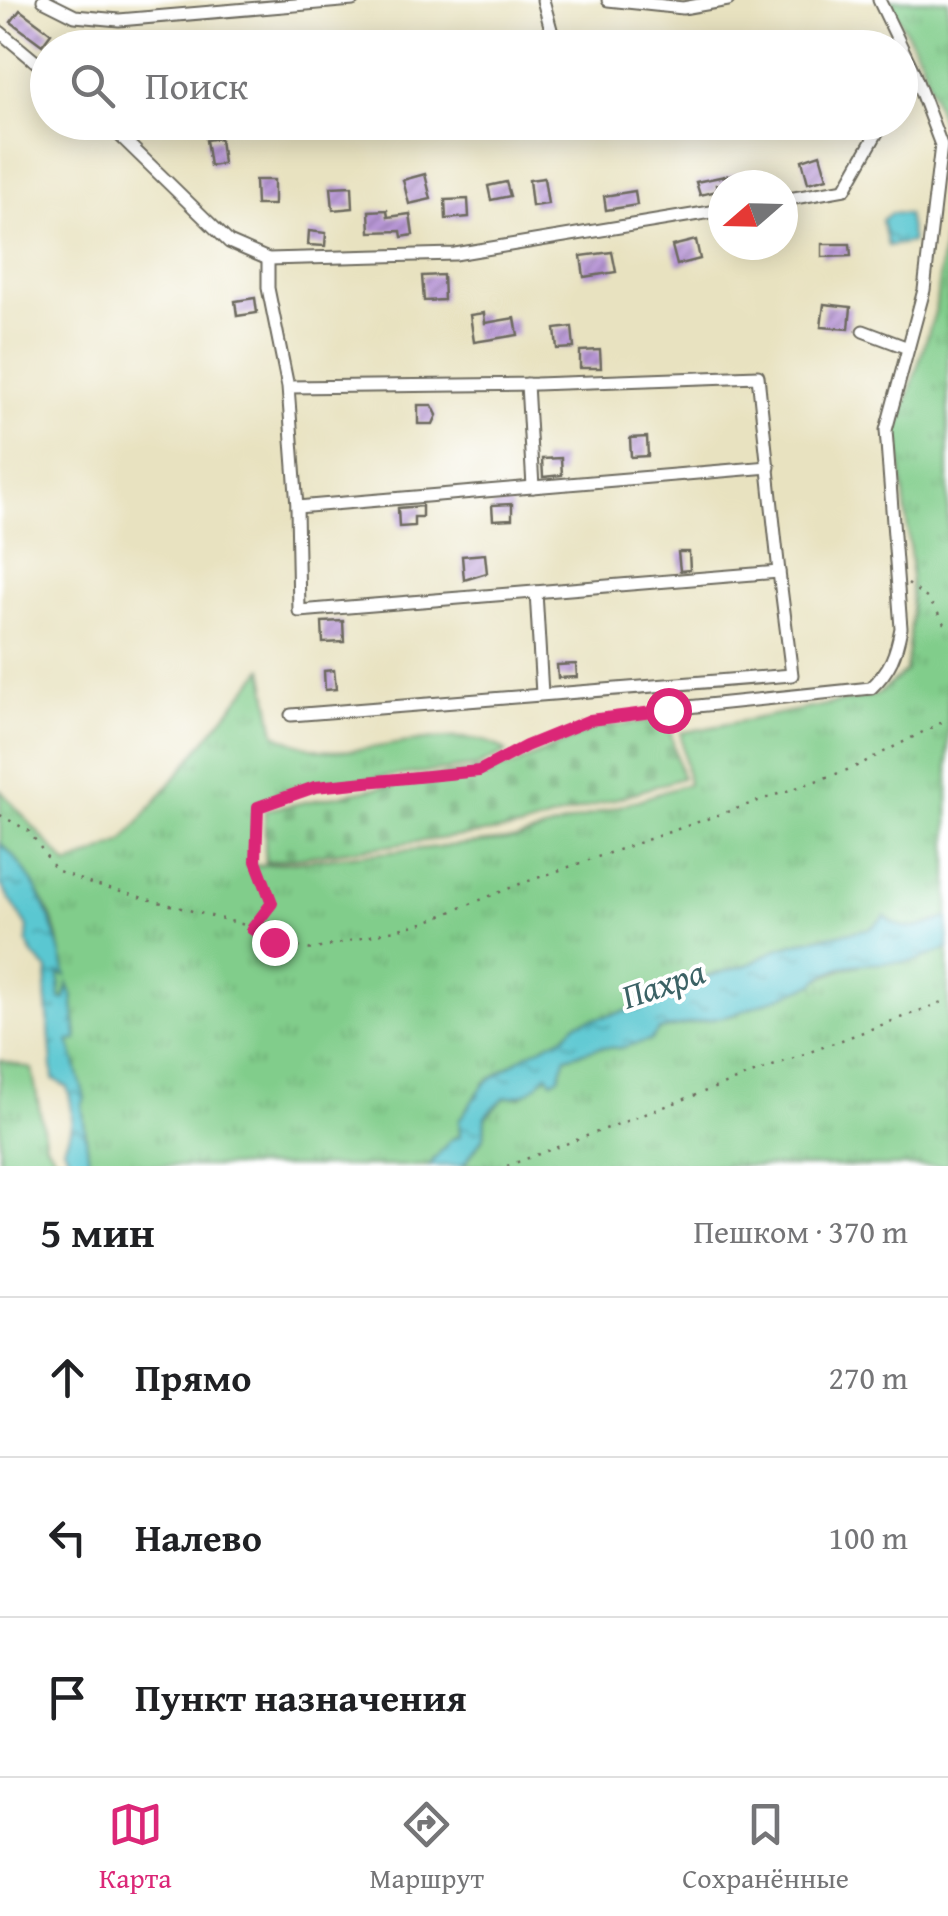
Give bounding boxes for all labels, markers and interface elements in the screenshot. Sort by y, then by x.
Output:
search box [30,30,918,140]
text: Поиск [145,57,248,113]
icon: search [65,58,120,113]
north arrow [708,170,798,260]
route start [646,688,692,734]
route end [252,920,298,966]
water label: Пахра [614,946,711,1021]
text: 5 мин [40,1201,155,1262]
text: Пешком · 370 m [693,1208,908,1255]
text: Прямо [135,1349,251,1405]
icon: ahead [40,1350,95,1405]
text: 270 m [829,1354,908,1401]
text: Налево [135,1509,262,1565]
icon: left [40,1510,95,1565]
text: 100 m [829,1514,908,1561]
text: Пункт назначения [135,1669,467,1725]
icon: arrive [40,1670,95,1725]
tab: Карта [99,1797,172,1898]
tab: Маршрут [370,1797,484,1898]
tab: Сохранённые [682,1797,849,1898]

